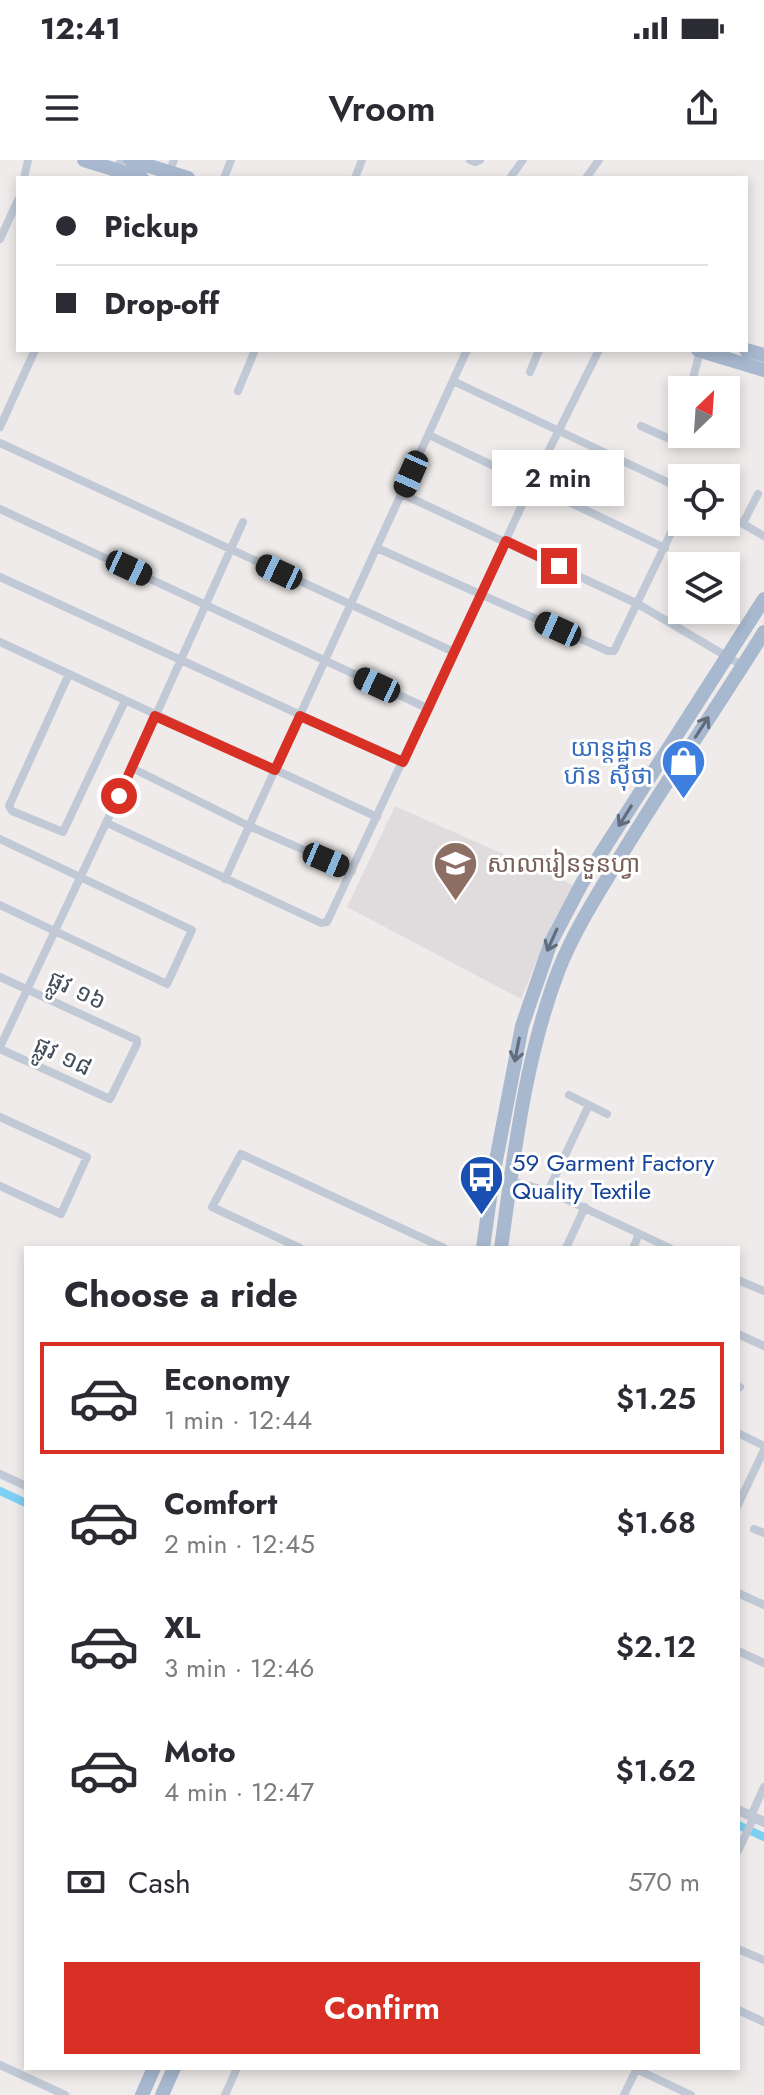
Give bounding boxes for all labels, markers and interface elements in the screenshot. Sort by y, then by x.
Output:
text: 12:41 [40,7,121,50]
text: Vroom [328,82,436,134]
icon: menu [40,86,84,130]
icon: share [680,86,724,130]
text: Pickup [104,205,199,248]
text: Drop-off [104,282,219,325]
north arrow [668,376,740,448]
map controls [668,376,740,624]
car [390,447,432,501]
callout: 2 min [493,450,625,506]
text: 2 min [525,459,591,497]
button: locate [668,464,740,536]
car [102,547,156,589]
route end [541,548,577,584]
car [252,551,306,593]
button: layers [668,552,740,624]
car [531,608,585,650]
car [350,664,404,706]
one-way arrow [694,716,710,739]
place label: យាន្ដដ្ឋាន ហ៊ន ស៊ីថា [564,730,653,793]
shop icon: យាន្ដដ្ឋាន ហ៊ន ស៊ីថា [660,738,708,801]
route start [101,778,137,814]
one-way arrow [616,804,632,827]
car [299,840,353,880]
school or university icon: សាលារៀនទួនហ្វា [432,840,480,903]
place label: សាលារៀនទួនហ្វា [487,846,640,881]
one-way arrow [544,928,559,952]
street label: ផ្លូវ ១៦ [40,961,112,1023]
street label: ផ្លូវ ១៨ [26,1027,98,1089]
one-way arrow [508,1037,523,1063]
place label: 59 Garment Factory Quality Textile [512,1145,715,1208]
bus stop icon: 59 Garment Factory Quality Textile [457,1153,505,1216]
text: Choose a ride [64,1268,298,1320]
text: Economy [164,1358,290,1401]
icon: car [68,1362,140,1434]
text: $1.25 [616,1377,696,1420]
text: 1 min · 12:44 [164,1401,312,1439]
text: Comfort [164,1482,277,1525]
icon: car [68,1486,140,1558]
text: $1.68 [616,1501,696,1544]
text: 2 min · 12:45 [164,1525,315,1563]
text: XL [164,1606,200,1649]
icon: car [68,1610,140,1682]
text: $2.12 [616,1625,696,1668]
text: 3 min · 12:46 [164,1649,315,1687]
text: Moto [164,1730,236,1773]
icon: car [68,1734,140,1806]
text: $1.62 [615,1749,696,1792]
text: 4 min · 12:47 [164,1773,314,1811]
icon: cash [64,1860,108,1904]
text: Cash [128,1861,191,1904]
text: 570 m [628,1863,700,1901]
button: Confirm [64,1962,700,2054]

